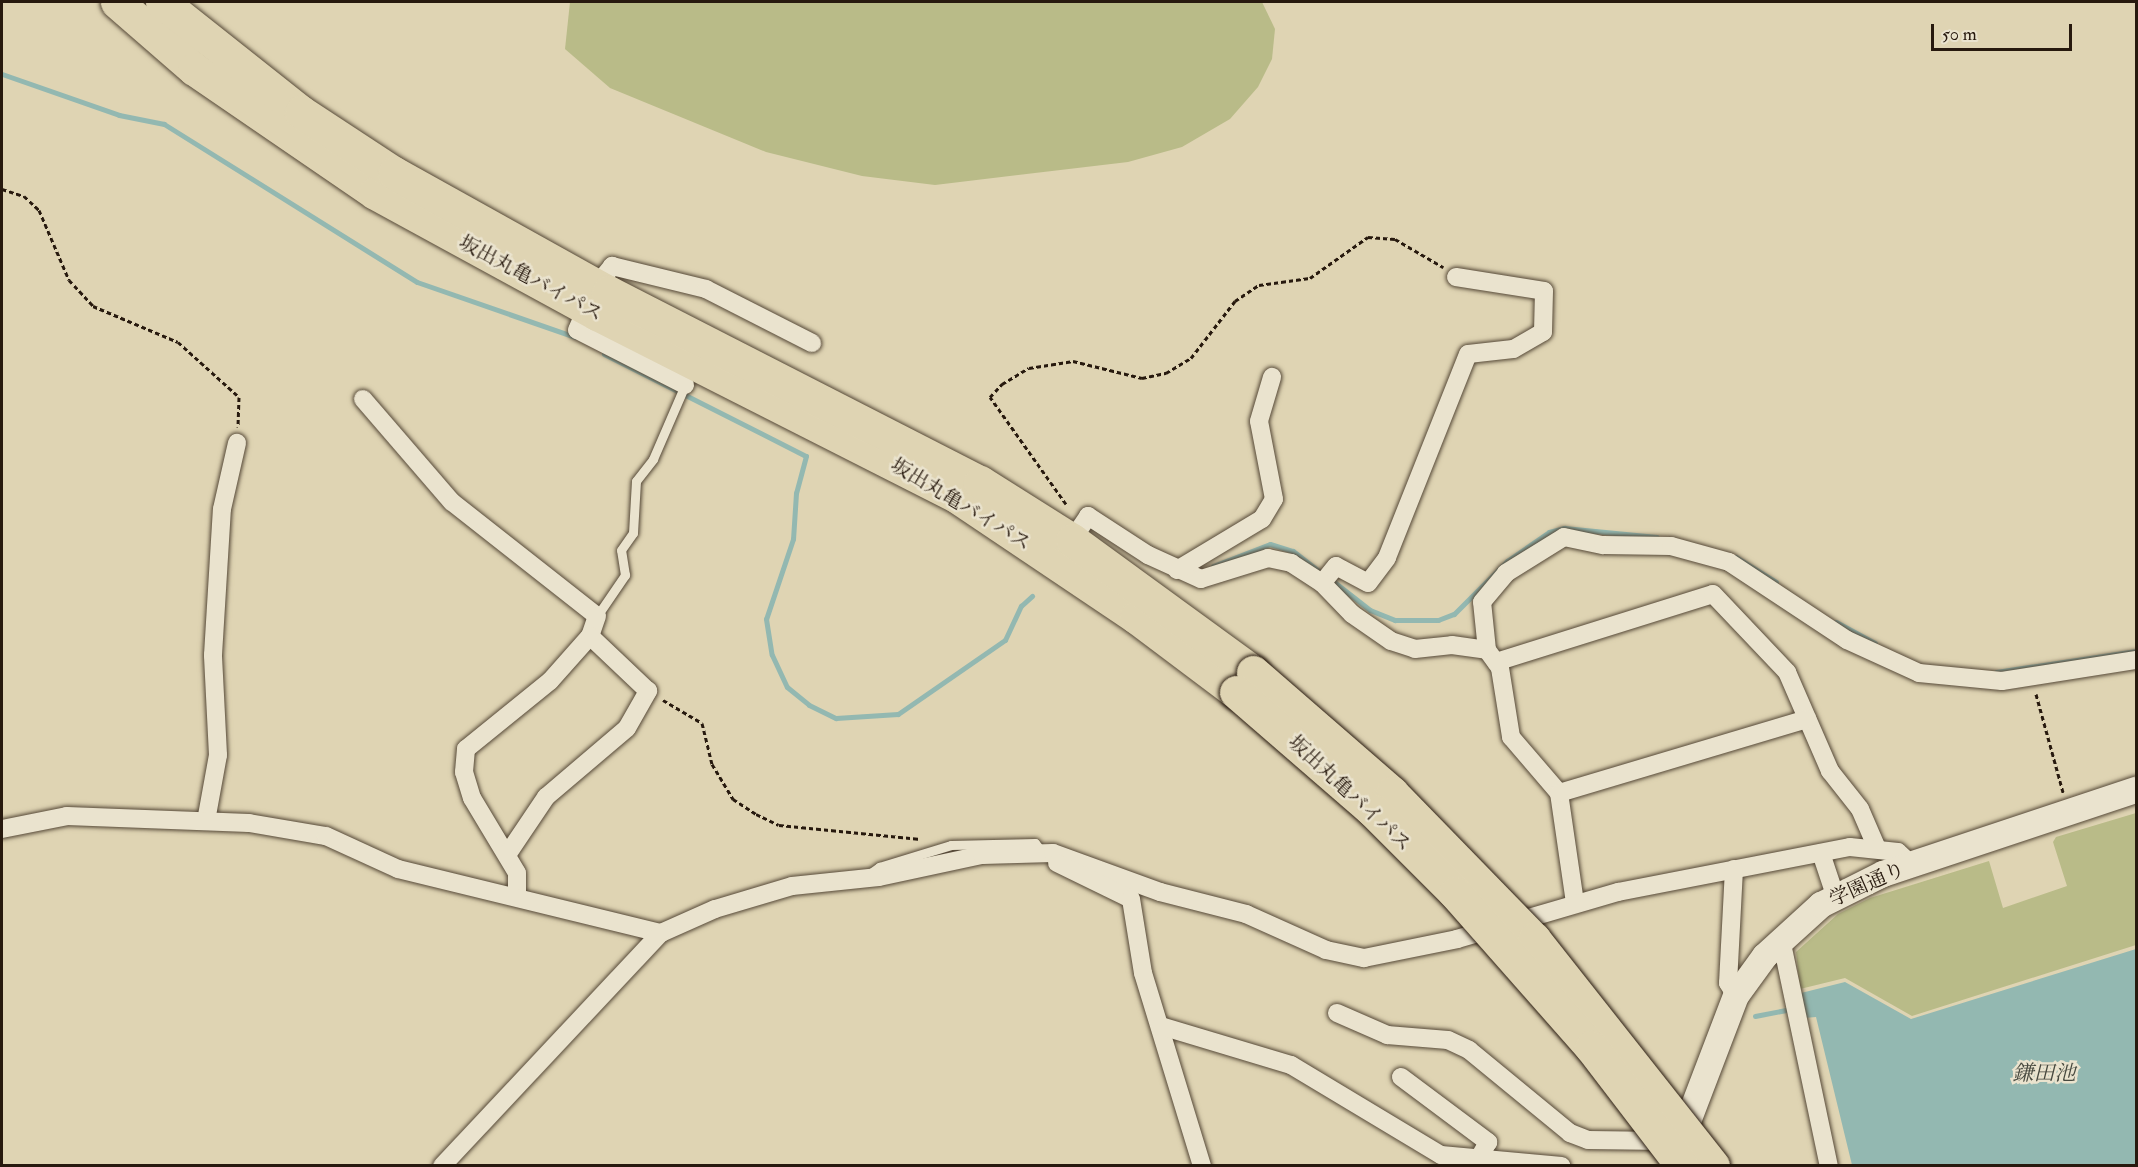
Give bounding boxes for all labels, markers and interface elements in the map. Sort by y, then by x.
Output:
scale bar [1934,12,2075,50]
text: 50 m [1942,23,1977,46]
street label: 坂出丸亀バイパス [455,230,607,326]
street label: 坂出丸亀バイパス [886,453,1036,555]
street label: 坂出丸亀バイパス [1283,730,1417,856]
street label: 学園通り [1826,857,1908,911]
water label: 鎌田池 [2013,1061,2075,1087]

